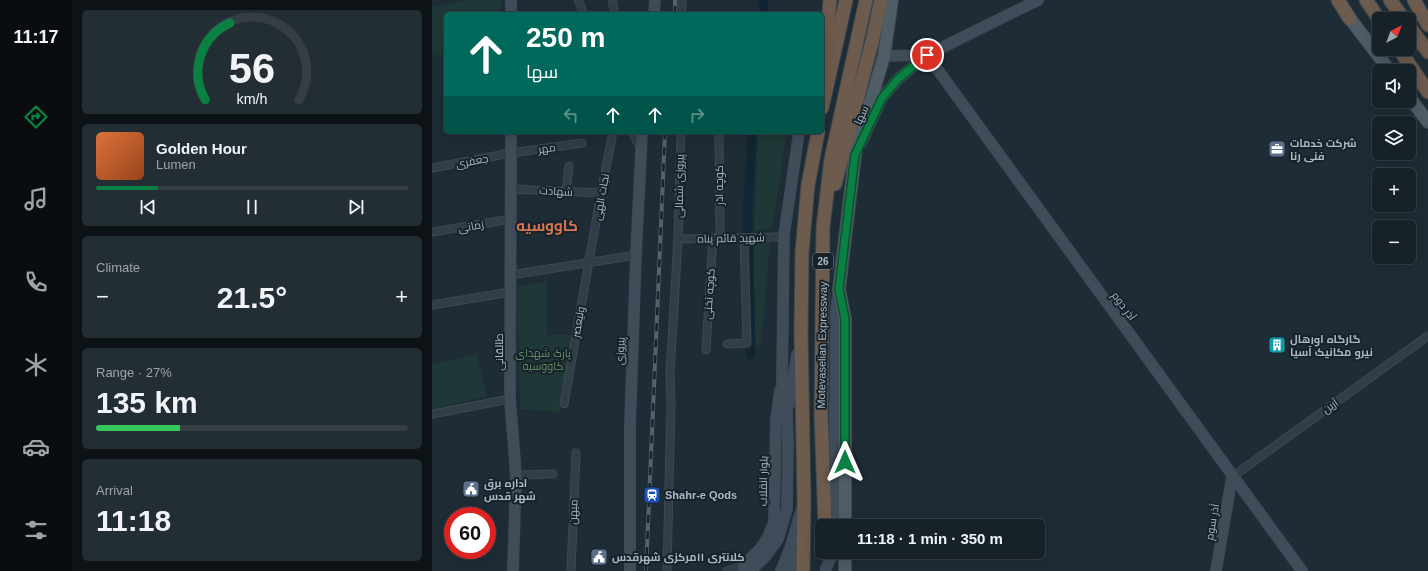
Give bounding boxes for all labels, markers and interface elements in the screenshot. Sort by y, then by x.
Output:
north arrow [1372,12,1416,56]
map controls [1372,12,1416,264]
text: 250 m [526,22,605,53]
text: 11:17 [13,27,59,47]
icon: ahead [460,28,512,80]
pin [910,38,944,72]
icon: arrive [916,44,938,66]
text: 56 [229,45,275,92]
text: سها [526,62,558,82]
button: sound [1372,64,1416,108]
text: km/h [237,91,268,107]
icon: directions [22,103,50,131]
icon: left [560,104,582,126]
icon: ahead [602,104,624,126]
icon: ahead [644,104,666,126]
icon: right [686,104,708,126]
street label: سها [851,104,871,127]
button: layers [1372,116,1416,160]
place label: شرکت خدمات فنی رنا [1290,137,1357,163]
office icon: شرکت خدمات فنی رنا [1267,139,1287,159]
text: Golden Hour [156,140,247,157]
street label: مهر [536,141,557,156]
street label: جعفری [455,152,490,171]
street label: پیروزی شمالی [672,154,687,218]
text: Lumen [156,157,196,172]
street label: کوچه اذر [713,165,726,206]
button: + [1372,168,1416,212]
street label: نجات الهی [591,172,612,222]
street label: شهادت [539,184,573,199]
icon: music [22,185,50,213]
icon: previous [137,196,159,218]
icon: pause [241,196,263,218]
icon: next [345,196,367,218]
district label: کاووسیه [516,217,578,235]
street label: زمانی [457,218,485,235]
button: − [1372,220,1416,264]
street label: شهید قائم پناه [697,231,765,247]
road number: 26 [813,253,833,269]
text: Climate [96,260,140,275]
icon: phone [22,268,50,296]
street label: کوچه تختی [701,268,718,320]
text: 21.5° [217,281,287,314]
street label: Motevaselian Expressway [815,281,829,409]
text: − [96,284,109,309]
text: + [395,284,408,309]
street label: آذر دوم [1108,289,1138,324]
street label: ولیعصر [569,305,588,340]
street label: طالقانی [493,333,506,371]
place label: گارگاه اورهال نیرو مکانیک آسیا [1290,333,1373,360]
building icon: گارگاه اورهال نیرو مکانیک آسیا [1267,335,1287,355]
street label: پیروزی [614,337,627,365]
park label: پارک شهدای کاووسیه [515,347,571,373]
icon: climate [22,351,50,379]
text: Range · 27% [96,365,172,380]
text: 135 km [96,386,198,419]
street label: آرین [1320,396,1341,417]
icon: car [22,433,50,461]
position arrow [824,441,866,483]
street label: بلوار انقلاب [757,456,770,506]
place label: اداره برق شهر قدس [484,477,536,504]
public building icon: اداره برق شهر قدس [461,479,481,499]
text: Arrival [96,483,133,498]
station icon: Shahr-e Qods [642,485,662,505]
place label: Shahr-e Qods [665,489,737,501]
street label: میهن [567,499,580,525]
street label: آذر سوم [1203,503,1223,541]
text: 11:18 [96,504,171,537]
speed limit sign: 60 [444,507,496,559]
icon: filters [22,516,50,544]
text: 11:18 · 1 min · 350 m [857,530,1003,547]
public building icon: کلانتری ۱۱مرکزی شهرقدس [589,547,609,567]
place label: کلانتری ۱۱مرکزی شهرقدس [612,551,745,565]

